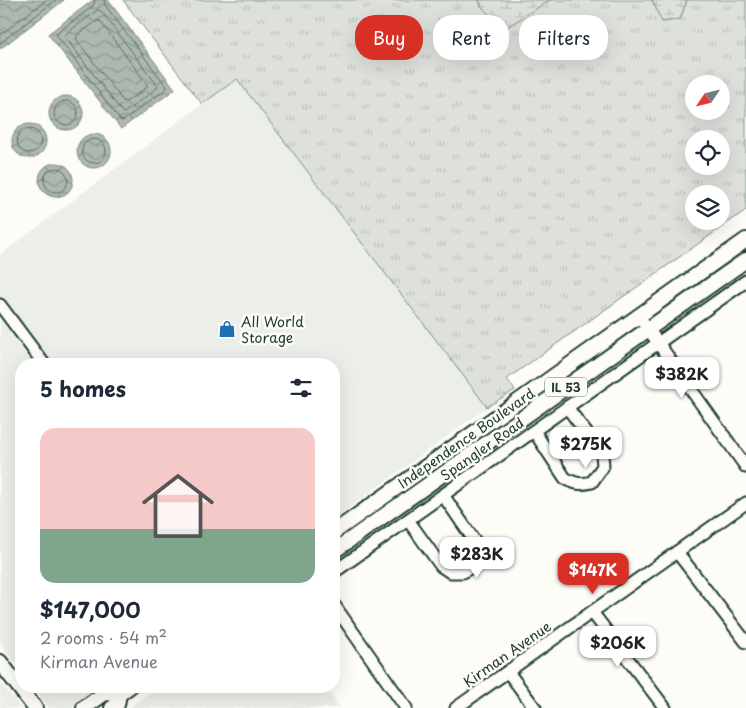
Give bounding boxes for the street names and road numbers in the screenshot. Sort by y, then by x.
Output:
road number: IL 53 [545,378,587,397]
street label: Independence Boulevard [393,382,539,493]
street label: Spangler Road [436,412,528,486]
street label: Kirman Avenue [459,616,556,692]

